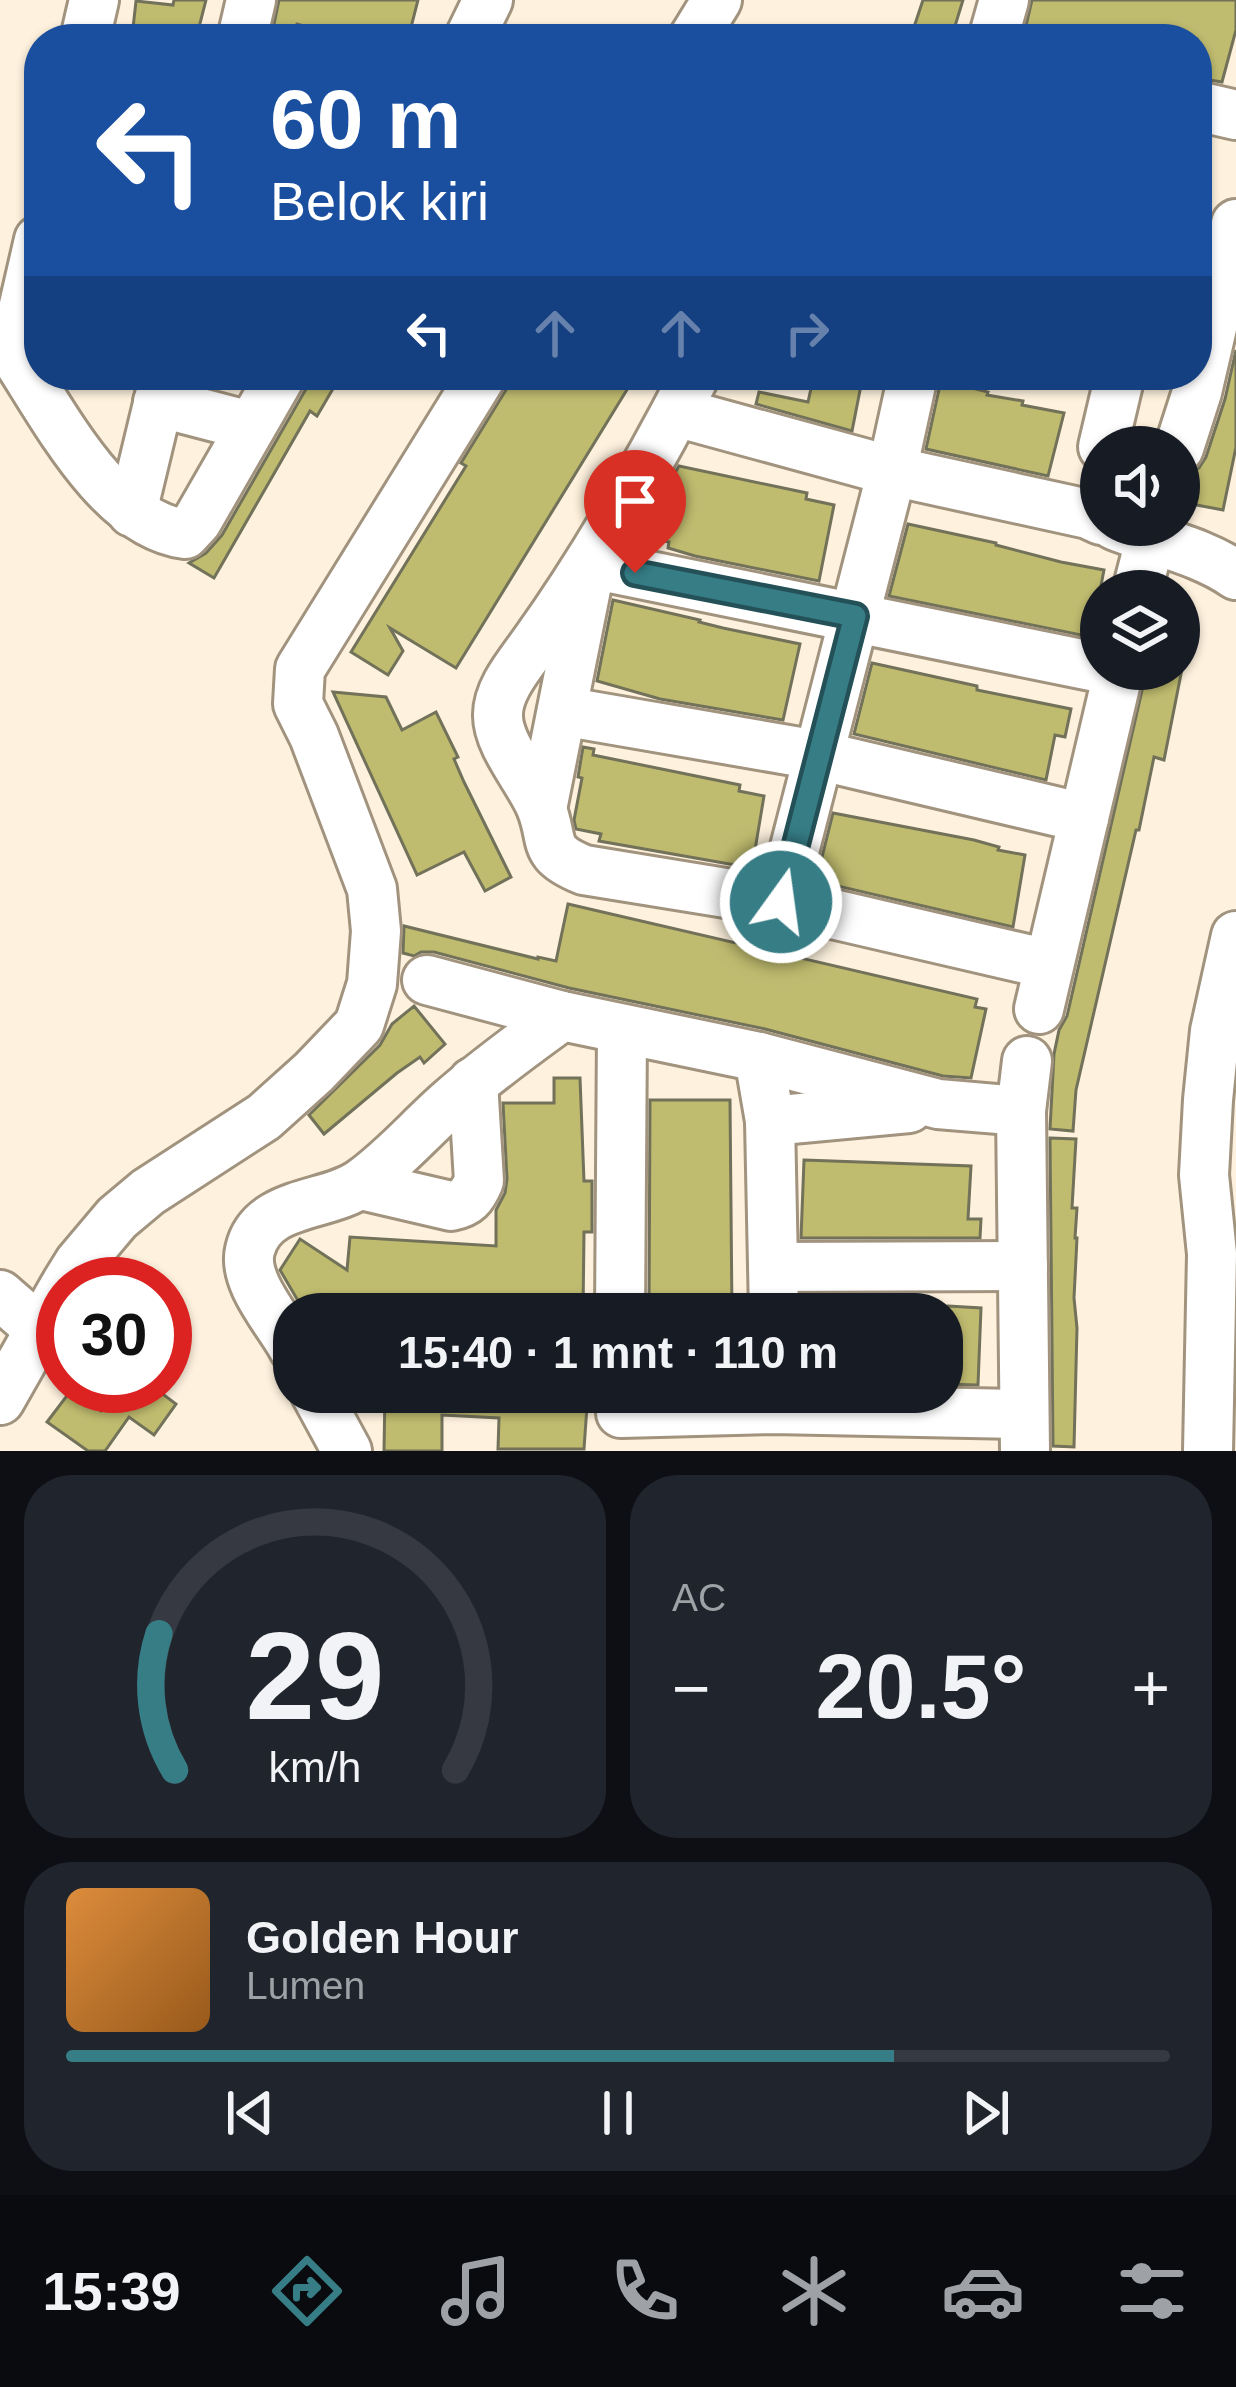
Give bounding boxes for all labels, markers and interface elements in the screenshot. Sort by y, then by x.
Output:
icon: left [72,72,228,228]
text: 60 m [270,72,461,166]
text: Belok kiri [270,171,489,231]
icon: left [396,300,462,366]
icon: ahead [522,300,588,366]
icon: ahead [648,300,714,366]
icon: right [774,300,840,366]
map controls [1080,426,1200,690]
button: sound [1080,426,1200,546]
pin [584,450,686,573]
icon: arrive [602,468,668,534]
button: layers [1080,570,1200,690]
position arrow [718,839,844,965]
speed limit sign: 30 [36,1257,192,1413]
text: 15:40 · 1 mnt · 110 m [398,1327,838,1378]
text: AC [672,1576,726,1619]
text: 29 [246,1606,384,1745]
text: 20.5° [815,1637,1027,1737]
text: − [672,1651,711,1725]
text: + [1131,1651,1170,1725]
text: km/h [269,1742,361,1790]
text: Golden Hour [246,1912,518,1963]
text: Lumen [246,1964,365,2007]
icon: previous [217,2080,283,2146]
icon: pause [585,2080,651,2146]
icon: next [953,2080,1019,2146]
icon: directions [265,2249,349,2333]
icon: music [434,2249,518,2333]
icon: phone [603,2249,687,2333]
icon: climate [772,2249,856,2333]
icon: car [941,2249,1025,2333]
icon: filters [1110,2249,1194,2333]
text: 15:39 [42,2261,181,2321]

